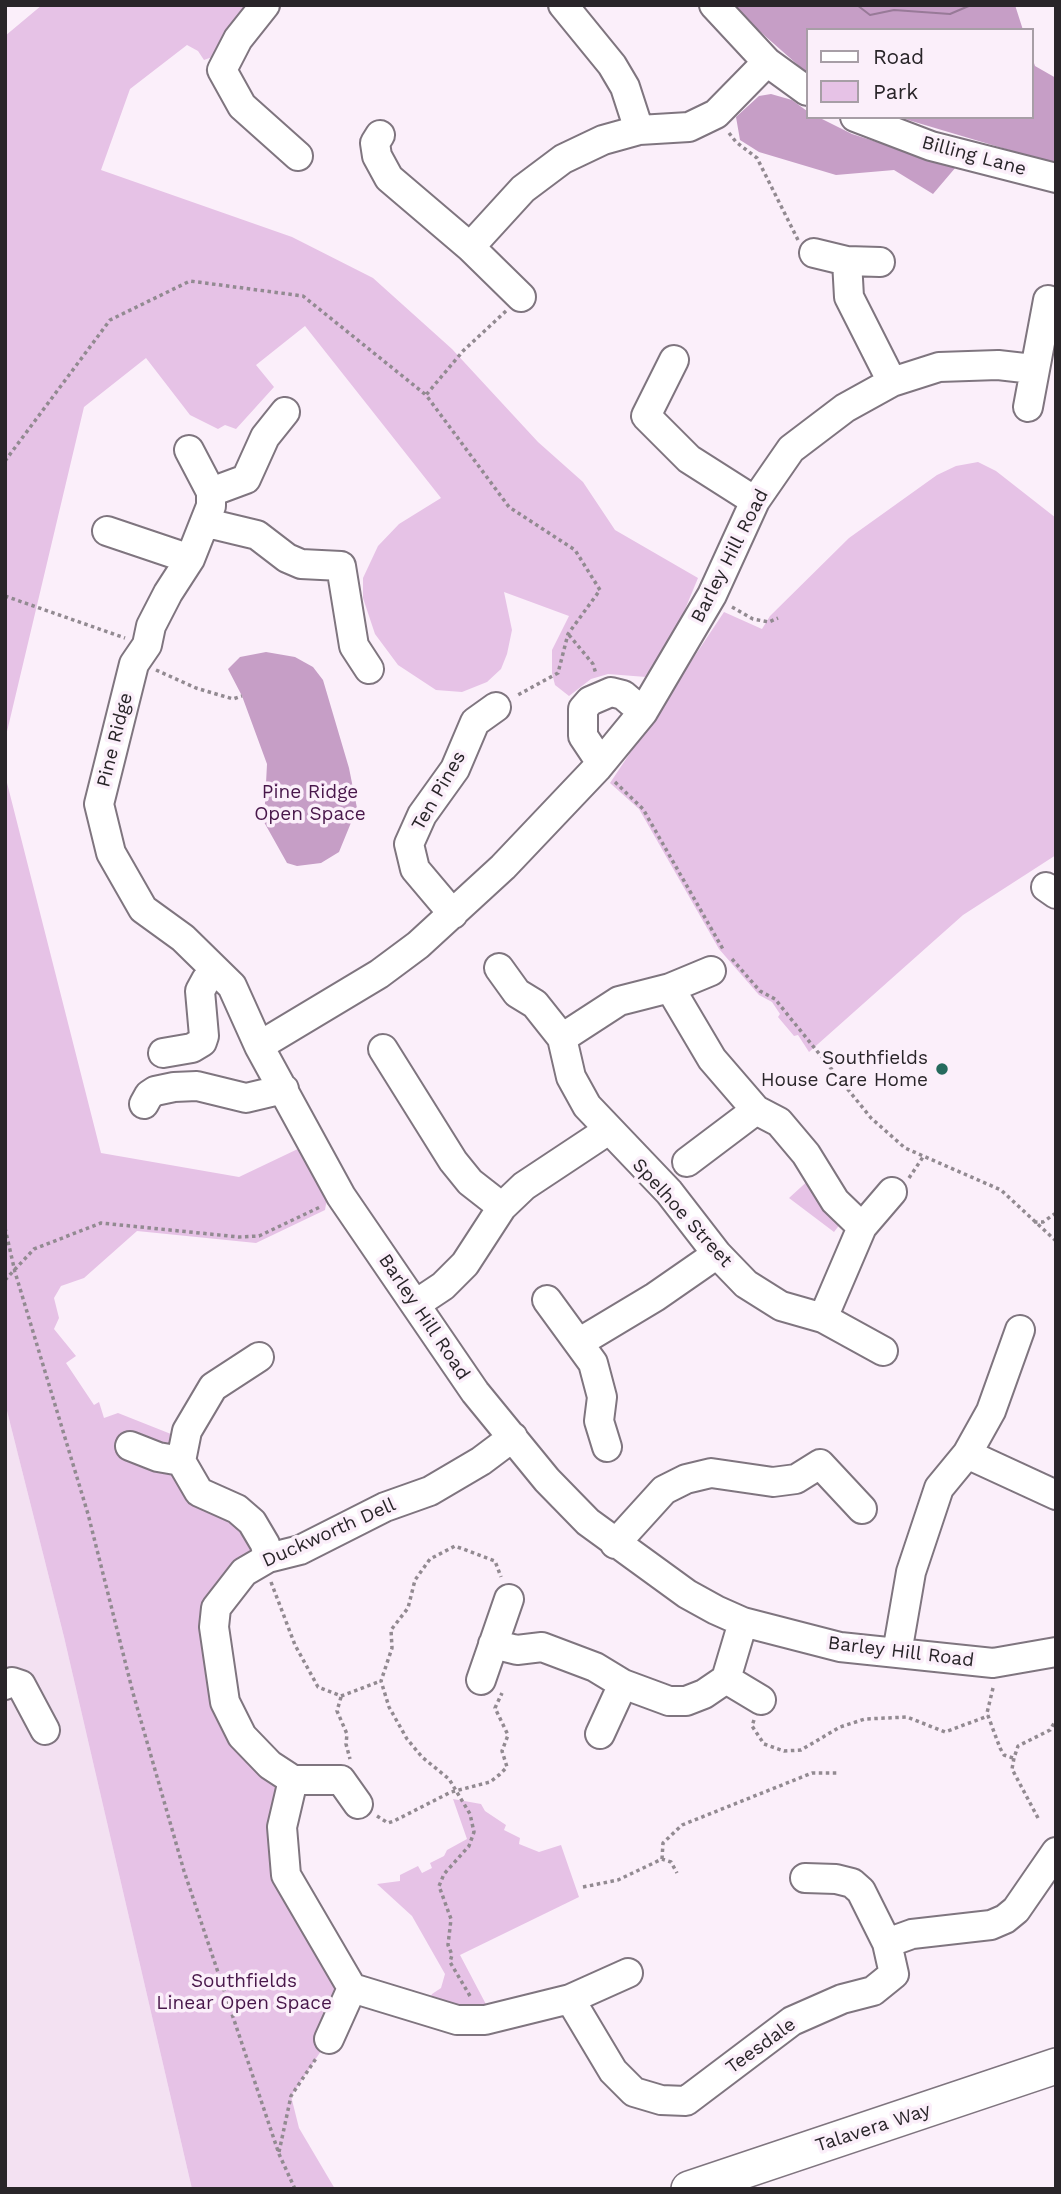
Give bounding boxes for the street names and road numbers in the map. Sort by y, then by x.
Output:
street label: Billing Lane [919,131,1029,181]
street label: Barley Hill Road [686,485,774,627]
street label: Pine Ridge [92,690,138,790]
street label: Ten Pines [407,747,471,835]
street label: Spelhoe Street [627,1154,737,1272]
street label: Barley Hill Road [373,1250,475,1384]
street label: Duckworth Dell [259,1493,399,1573]
street label: Barley Hill Road [827,1632,975,1672]
street label: Teesdale [722,2013,800,2079]
street label: Talavera Way [813,2099,933,2157]

